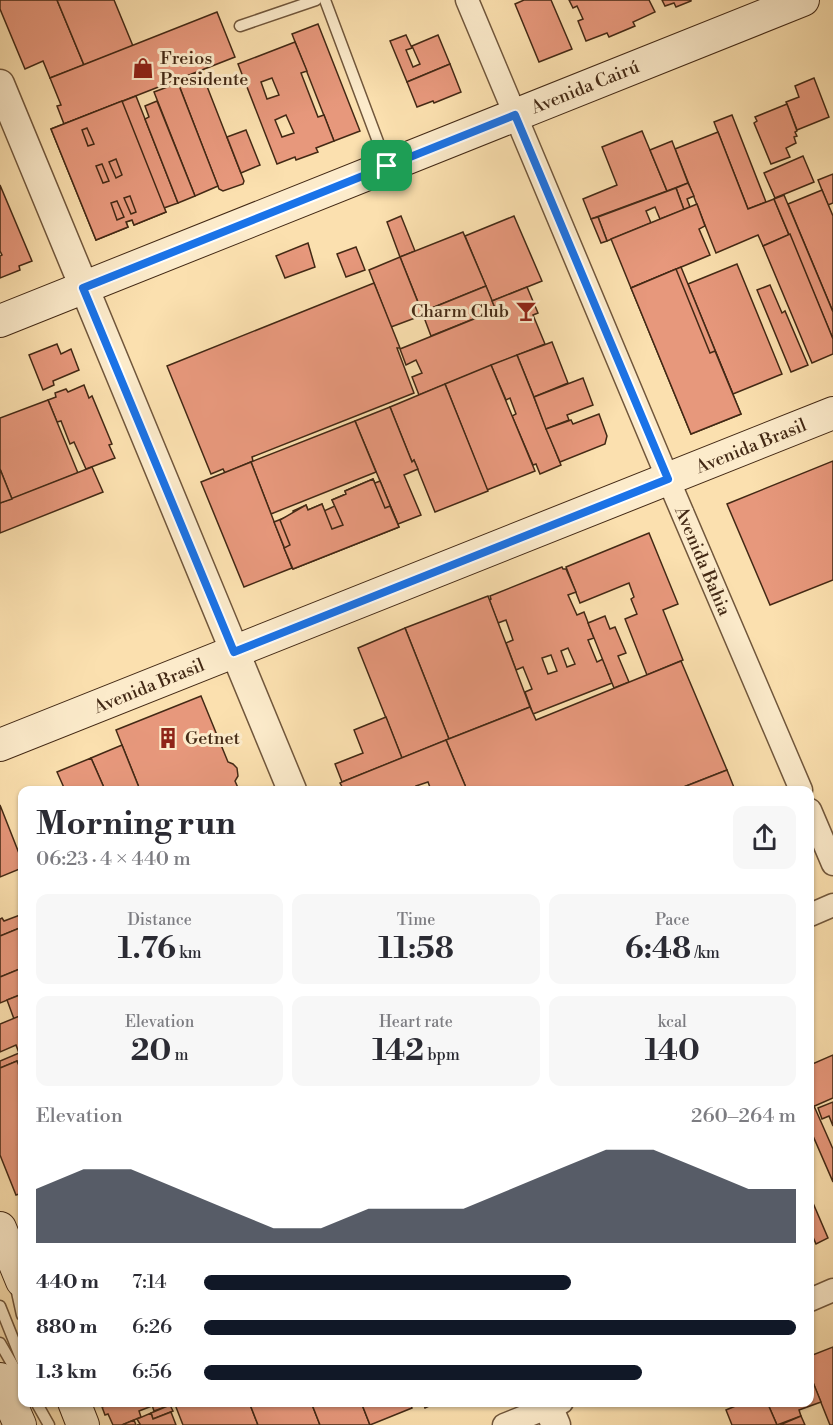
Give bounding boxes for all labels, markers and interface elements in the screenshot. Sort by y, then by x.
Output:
place label: Freios Presidente [160,47,248,91]
street label: Avenida Cairú [527,55,643,120]
shop icon: Freios Presidente [131,56,155,80]
pin [361,140,412,191]
icon: arrive [370,149,403,182]
bar icon: Charm Club [514,299,538,323]
place label: Charm Club [411,300,509,323]
street label: Avenida Brasil [691,414,811,480]
street label: Avenida Bahia [669,502,736,620]
street label: Avenida Brasil [89,654,209,720]
building icon: Getnet [156,726,180,750]
place label: Getnet [185,727,241,750]
text: Morning run [36,804,236,845]
button: share [733,806,796,869]
text: 06:23 · 4 × 440 m [36,847,191,872]
text: Distance [127,910,192,930]
text: Time [397,910,435,930]
text: Pace [655,910,690,930]
text: 1.76 [118,930,176,968]
text: 11:58 [378,930,454,968]
text: 6:48 [625,930,691,968]
text: km [176,943,202,963]
text: /km [691,943,720,963]
text: Elevation [125,1012,194,1032]
text: Heart rate [379,1012,453,1032]
text: kcal [658,1012,687,1032]
text: 20 [131,1032,171,1070]
text: 142 [372,1032,424,1070]
text: 140 [645,1032,700,1070]
text: m [171,1045,189,1065]
text: bpm [424,1045,460,1065]
text: Elevation [36,1104,123,1129]
text: 260–264 m [691,1104,796,1129]
text: 440 m [36,1270,99,1295]
text: 7:14 [132,1270,167,1295]
text: 880 m [36,1315,97,1340]
text: 6:26 [132,1315,172,1340]
text: 1.3 km [36,1360,97,1385]
text: 6:56 [132,1360,172,1385]

